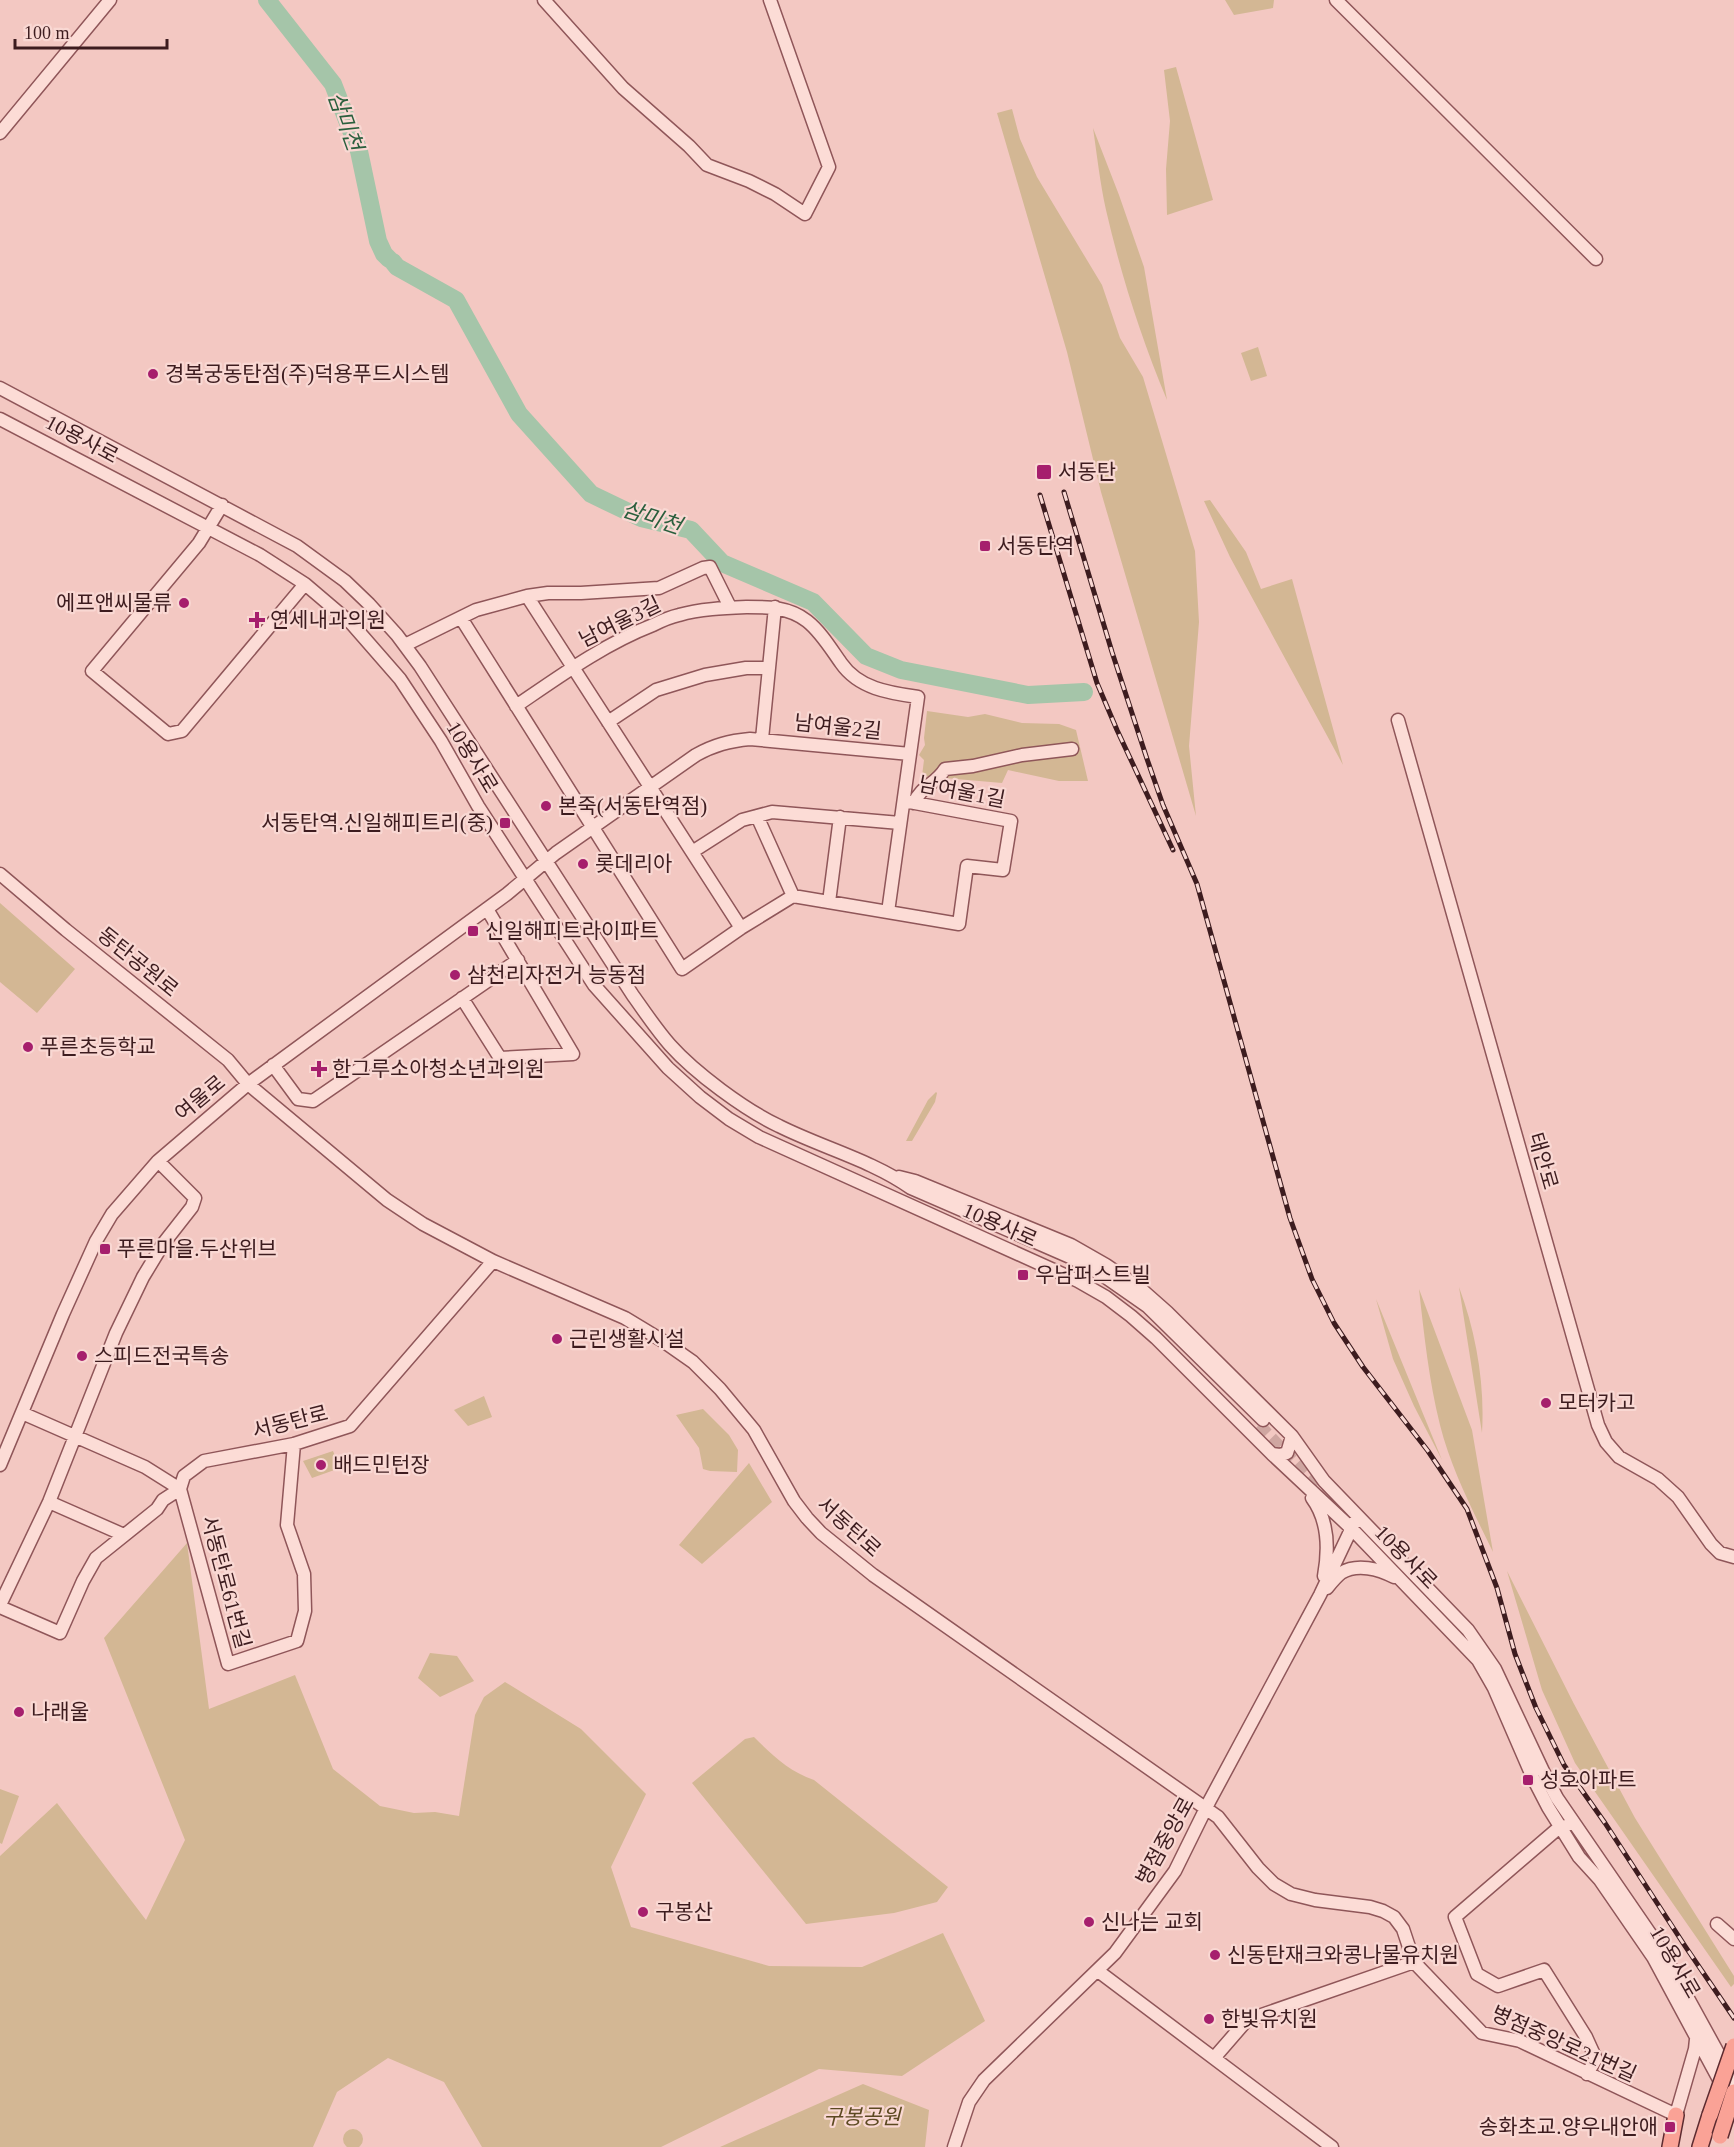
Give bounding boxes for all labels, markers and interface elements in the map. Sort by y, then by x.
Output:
scale bar [15,12,166,50]
text: 100 m [24,23,70,43]
water label: 삼미천 [323,88,369,157]
place label: 경복궁동탄점(주)덕용푸드시스템 [165,362,449,386]
marker: 경복궁동탄점(주)덕용푸드시스템 [146,367,160,381]
street label: 10용사로 [42,410,122,468]
place label: 서동탄 [1058,460,1116,484]
marker: 서동탄 [1035,463,1053,481]
water label: 삼미천 [619,496,687,540]
place label: 서동탄역 [997,534,1074,558]
marker: 서동탄역 [978,539,992,553]
place label: 에프앤씨물류 [56,591,172,615]
street label: 남여울3길 [575,592,665,652]
marker: 에프앤씨물류 [177,596,191,610]
place label: 연세내과의원 [270,608,386,632]
marker: 연세내과의원 [248,611,266,629]
street label: 남여울2길 [793,710,883,744]
street label: 10용사로 [441,717,503,797]
street label: 남여울1길 [917,772,1007,812]
place label: 본죽(서동탄역점) [558,794,707,818]
marker: 본죽(서동탄역점) [539,799,553,813]
place label: 서동탄역.신일해피트리(중) [261,811,493,835]
marker: 서동탄역.신일해피트리(중) [498,816,512,830]
place label: 롯데리아 [595,852,672,876]
marker: 롯데리아 [576,857,590,871]
place label: 신일해피트라이파트 [485,919,659,943]
street label: 동탄공원로 [93,922,183,1002]
marker: 신일해피트라이파트 [466,924,480,938]
place label: 삼천리자전거 능동점 [467,963,646,987]
marker: 삼천리자전거 능동점 [448,968,462,982]
place label: 푸른초등학교 [40,1035,156,1059]
marker: 푸른초등학교 [21,1040,35,1054]
place label: 한그루소아청소년과의원 [332,1057,545,1081]
marker: 한그루소아청소년과의원 [310,1060,328,1078]
street label: 여울로 [170,1070,230,1126]
street label: 태안로 [1523,1130,1563,1192]
street label: 10용사로 [959,1198,1041,1252]
place label: 푸른마을.두산위브 [117,1237,277,1261]
marker: 푸른마을.두산위브 [98,1242,112,1256]
place label: 우남퍼스트빌 [1035,1263,1151,1287]
marker: 우남퍼스트빌 [1016,1268,1030,1282]
place label: 근린생활시설 [569,1327,685,1351]
marker: 근린생활시설 [550,1332,564,1346]
place label: 스피드전국특송 [94,1344,229,1368]
marker: 스피드전국특송 [75,1349,89,1363]
place label: 모터카고 [1558,1391,1635,1415]
marker: 모터카고 [1539,1396,1553,1410]
street label: 서동탄로 [250,1401,330,1443]
place label: 배드민턴장 [333,1453,430,1477]
marker: 배드민턴장 [314,1458,328,1472]
street label: 서동탄로 [812,1492,886,1562]
street label: 서동탄로61번길 [197,1513,255,1651]
street label: 10용사로 [1370,1520,1442,1594]
place label: 나래울 [31,1700,89,1724]
marker: 나래울 [12,1705,26,1719]
place label: 성호아파트 [1540,1768,1637,1792]
marker: 성호아파트 [1521,1773,1535,1787]
street label: 병점중앙로 [1131,1793,1199,1889]
place label: 구봉산 [655,1900,713,1924]
marker: 구봉산 [636,1905,650,1919]
place label: 신나는 교회 [1101,1910,1203,1934]
marker: 신나는 교회 [1082,1915,1096,1929]
street label: 10용사로 [1645,1922,1705,2002]
place label: 신동탄재크와콩나물유치원 [1227,1943,1459,1967]
marker: 신동탄재크와콩나물유치원 [1208,1948,1222,1962]
street label: 병점중앙로21번길 [1488,2001,1640,2087]
place label: 한빛유치원 [1221,2007,1318,2031]
marker: 한빛유치원 [1202,2012,1216,2026]
park label: 구봉공원 [823,2105,902,2129]
place label: 송화초교.양우내안애 [1479,2115,1658,2139]
marker: 송화초교.양우내안애 [1663,2120,1677,2134]

